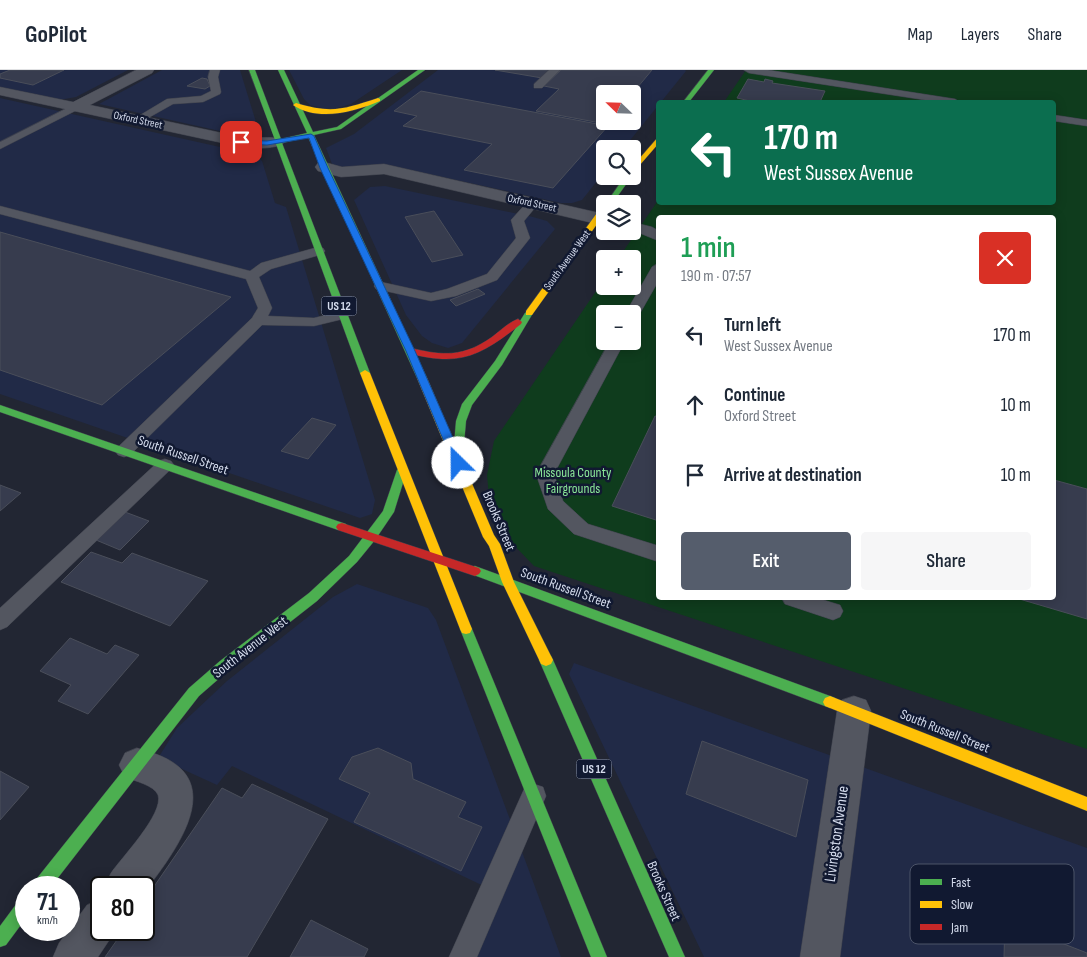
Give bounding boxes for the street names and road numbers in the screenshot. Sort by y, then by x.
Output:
street label: Oxford Street [112,108,164,132]
street label: Oxford Street [506,191,558,215]
street label: South Avenue West [541,227,594,293]
road number: US 12 [322,297,356,316]
street label: South Russell Street [135,432,231,478]
street label: Brooks Street [479,488,519,554]
street label: South Russell Street [518,564,614,612]
street label: South Avenue West [209,612,291,682]
street label: South Russell Street [898,705,992,757]
road number: US 12 [576,760,612,779]
street label: Livingston Avenue [821,785,853,883]
street label: Brooks Street [643,858,685,924]

